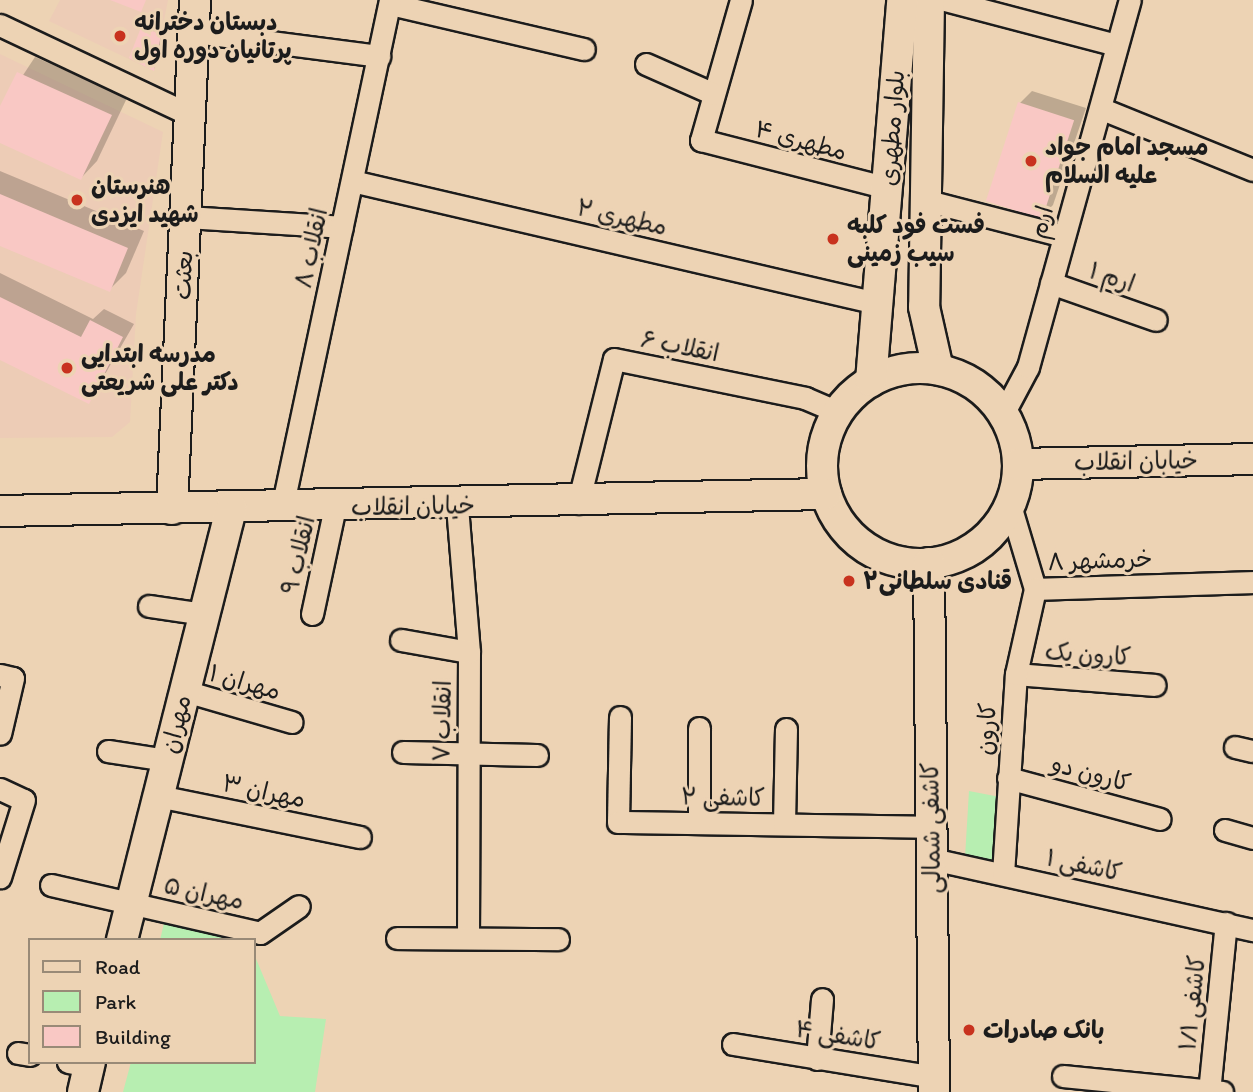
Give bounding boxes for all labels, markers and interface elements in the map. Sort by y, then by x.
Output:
place label: دبستان دخترانه پرتانیان دوره اول [134,8,292,64]
marker: دبستان دخترانه پرتانیان دوره اول [112,28,128,44]
street label: بلوار مطهری [874,69,910,187]
street label: مطهری ۴ [752,114,850,166]
place label: مسجد امام جواد علیه السلام [1045,133,1208,189]
marker: مسجد امام جواد علیه السلام [1023,153,1039,169]
place label: هنرستان شهید ایزدی [91,172,199,228]
marker: هنرستان شهید ایزدی [69,192,85,208]
street label: مطهری ۲ [574,193,670,241]
street label: ارم [1023,202,1059,242]
street label: انقلاب ۸ [288,205,334,291]
place label: فست فود کلبه سیب زمینی [847,211,985,267]
marker: فست فود کلبه سیب زمینی [825,231,841,247]
street label: بعثت [167,249,199,301]
street label: ارم ۱ [1085,256,1139,298]
street label: انقلاب ۶ [638,324,722,368]
place label: مدرسه ابتدایی دکتر علی شریعتی [81,340,239,396]
marker: مدرسه ابتدایی دکتر علی شریعتی [59,360,75,376]
street label: خیابان انقلاب [1074,446,1198,476]
street label: خیابان انقلاب [351,491,475,521]
street label: انقلاب ۹ [275,513,321,597]
street label: خرمشهر ۸ [1047,544,1153,576]
place label: قنادی سلطانی۲ [863,567,1012,595]
marker: قنادی سلطانی۲ [841,573,857,589]
street label: کارون یک [1044,637,1132,671]
street label: مهران ۱ [206,658,284,706]
street label: انقلاب ۷ [427,680,457,762]
street label: مهران [155,692,197,756]
street label: کارون [970,702,1002,756]
street label: کارون دو [1048,749,1134,797]
street label: کاشفی شمالی [915,762,947,894]
street label: مهران ۳ [220,768,308,814]
street label: کاشفی ۲ [681,782,765,812]
street label: کاشفی ۱ [1044,843,1124,887]
street label: مهران ۵ [161,870,247,916]
legend [28,938,256,1064]
text: Road [95,954,140,979]
street label: کاشفی ۱/۱ [1173,954,1211,1052]
text: Park [95,989,136,1014]
street label: کاشفی ۴ [793,1014,883,1056]
place label: بانک صادرات [983,1016,1105,1044]
marker: بانک صادرات [961,1022,977,1038]
text: Building [95,1024,171,1049]

